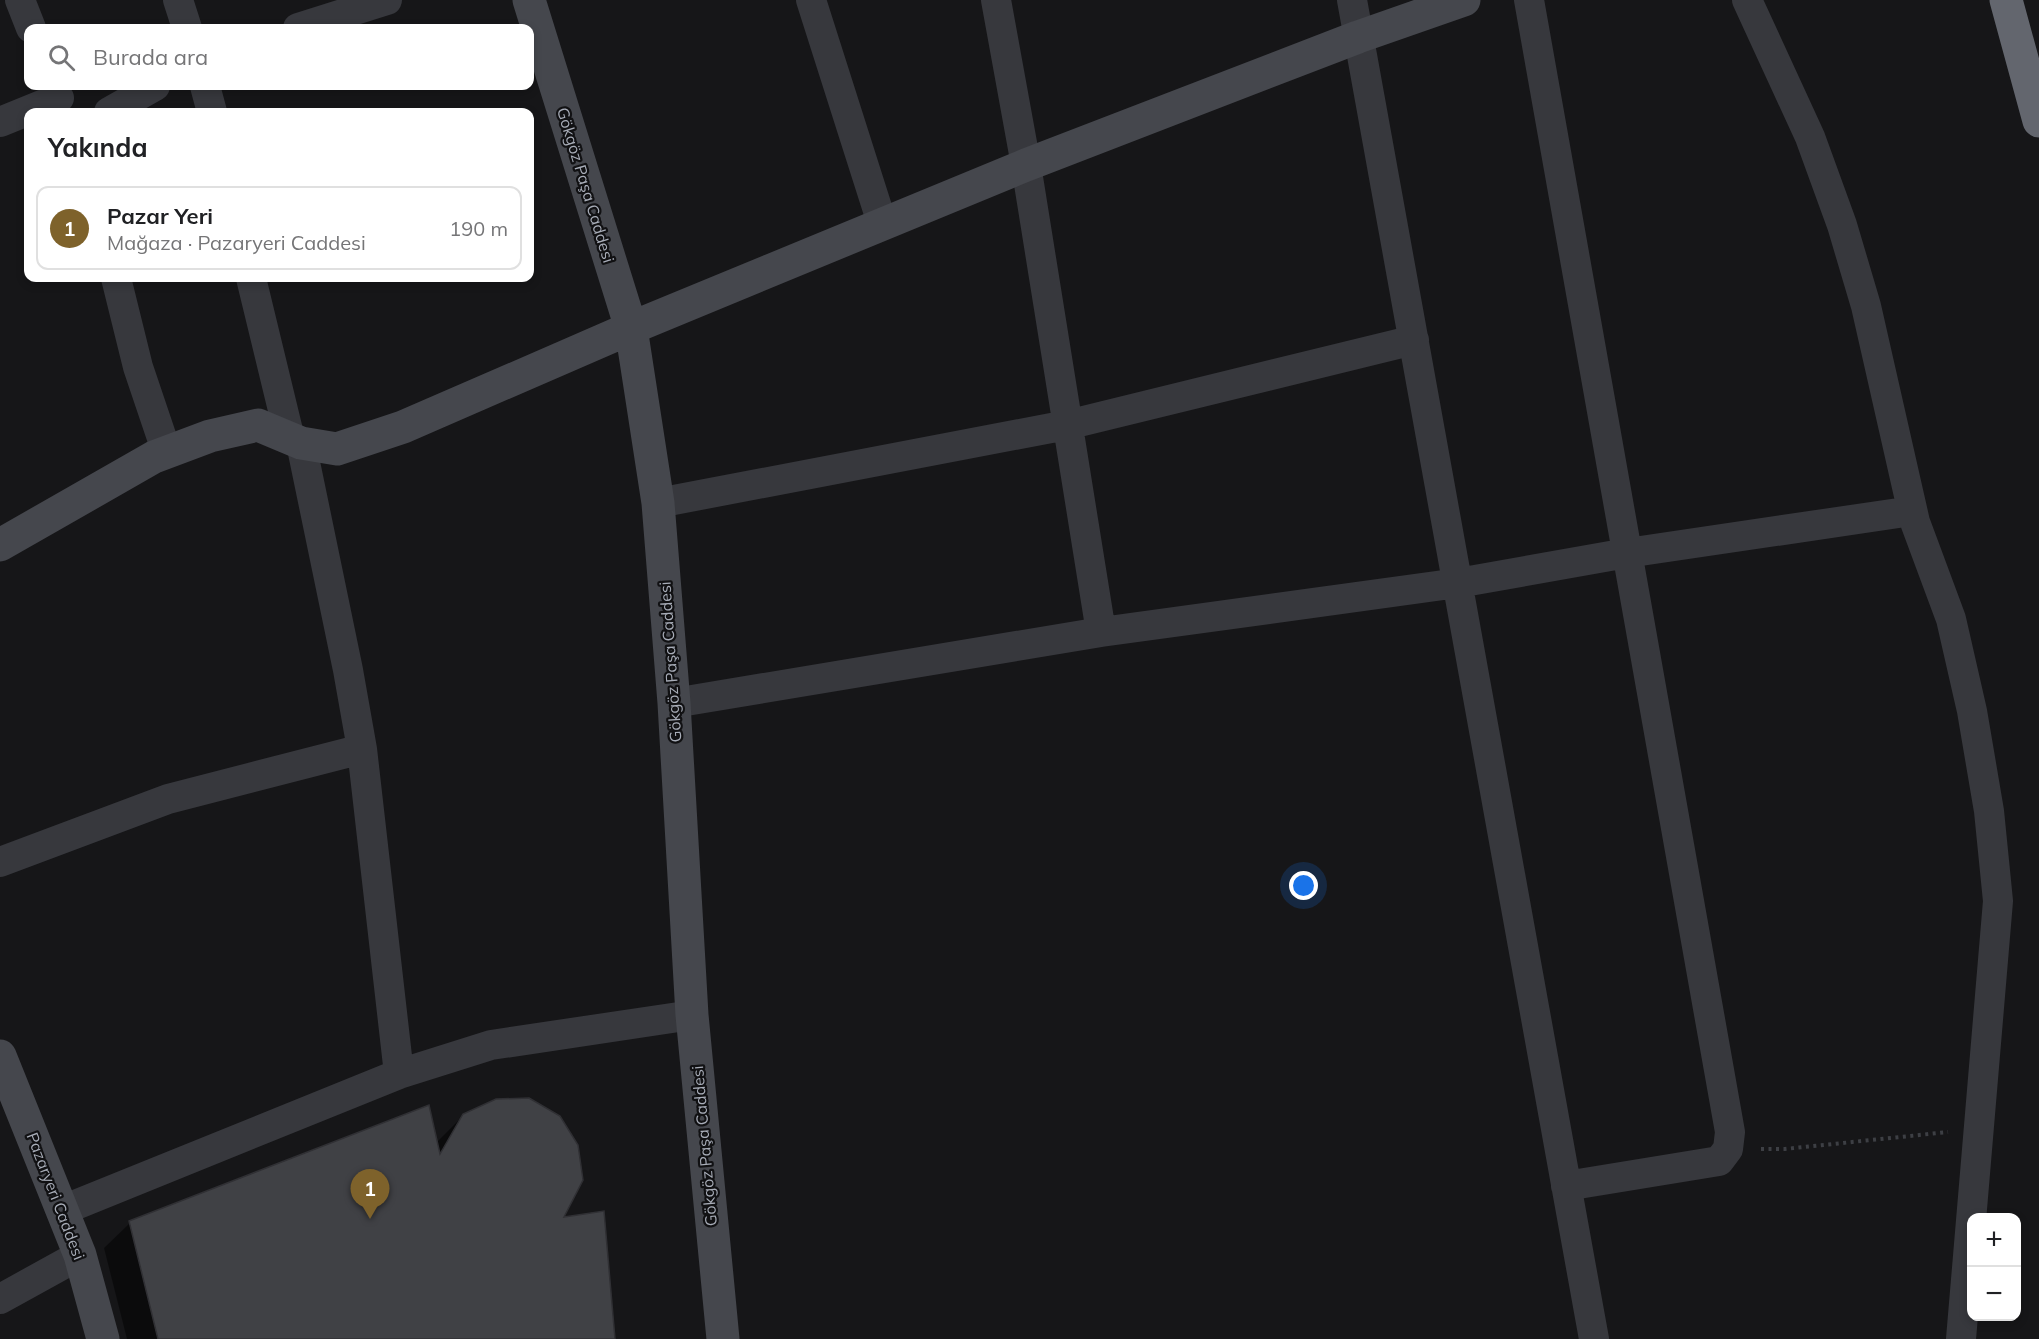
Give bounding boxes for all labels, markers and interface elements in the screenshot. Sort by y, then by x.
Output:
search box [24,24,534,90]
icon: search [45,41,78,74]
text: Burada ara [93,43,208,71]
street label: Gökgöz Paşa Caddesi [553,105,619,265]
text: Yakında [48,131,148,164]
text: Pazar Yeri [107,202,213,230]
text: 1 [64,216,76,241]
text: 190 m [449,216,508,241]
text: Mağaza · Pazaryeri Caddesi [107,230,366,255]
street label: Gökgöz Paşa Caddesi [654,581,686,743]
your location [1289,871,1318,900]
street label: Gökgöz Paşa Caddesi [687,1065,721,1227]
street label: Pazaryeri Caddesi [23,1130,89,1262]
pin: 1 [350,1170,389,1219]
map controls [1967,1213,2021,1321]
button: + [1967,1213,2021,1267]
button: − [1967,1267,2021,1321]

